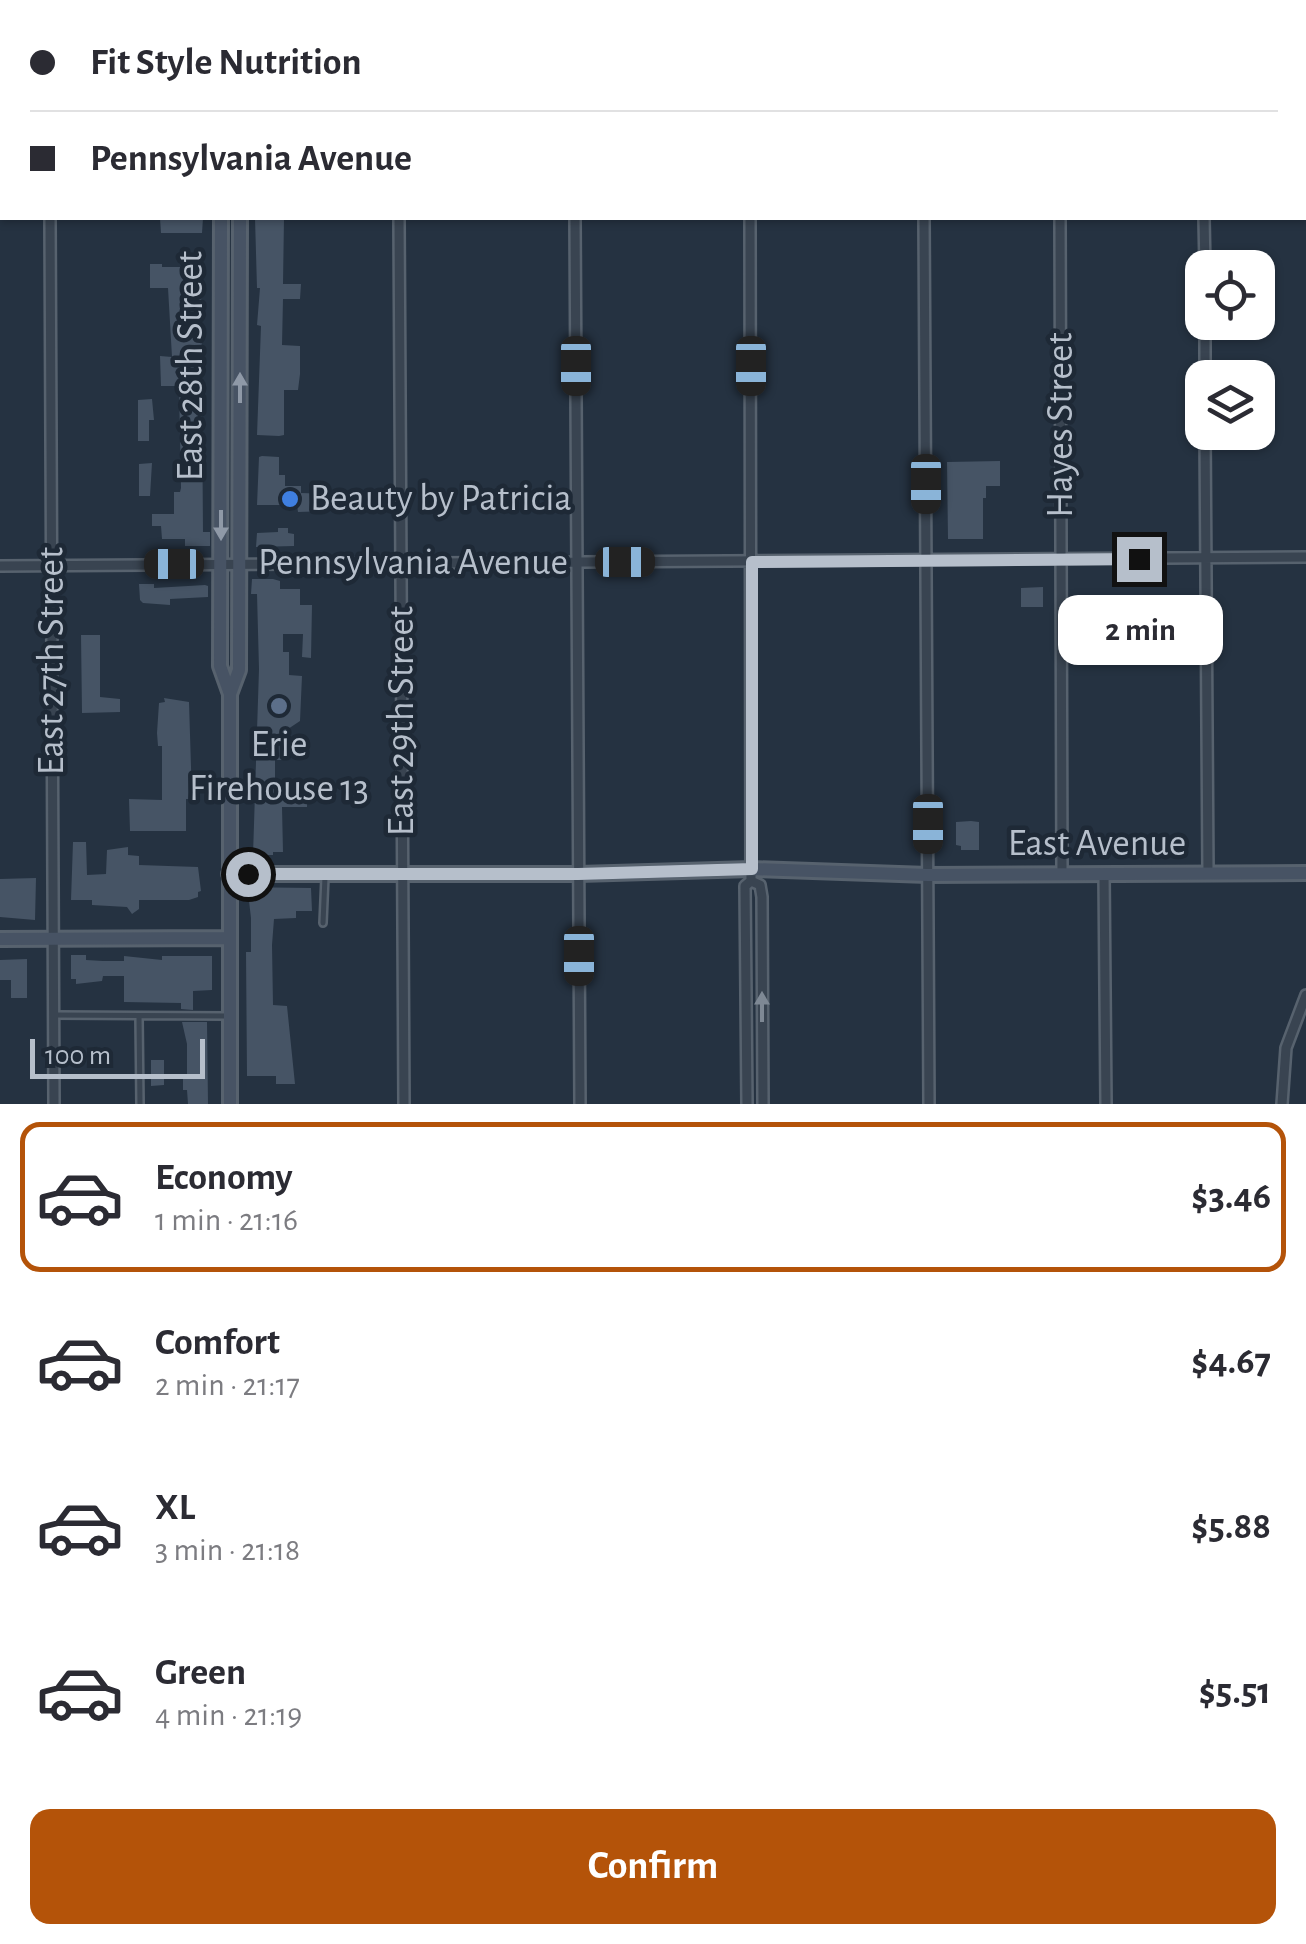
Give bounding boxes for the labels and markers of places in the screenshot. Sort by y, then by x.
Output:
place label: Beauty by Patricia [310,480,572,518]
marker: Beauty by Patricia [279,488,301,510]
marker: Erie Firehouse 13 [268,695,290,717]
place label: Erie Firehouse 13 [189,726,369,808]

